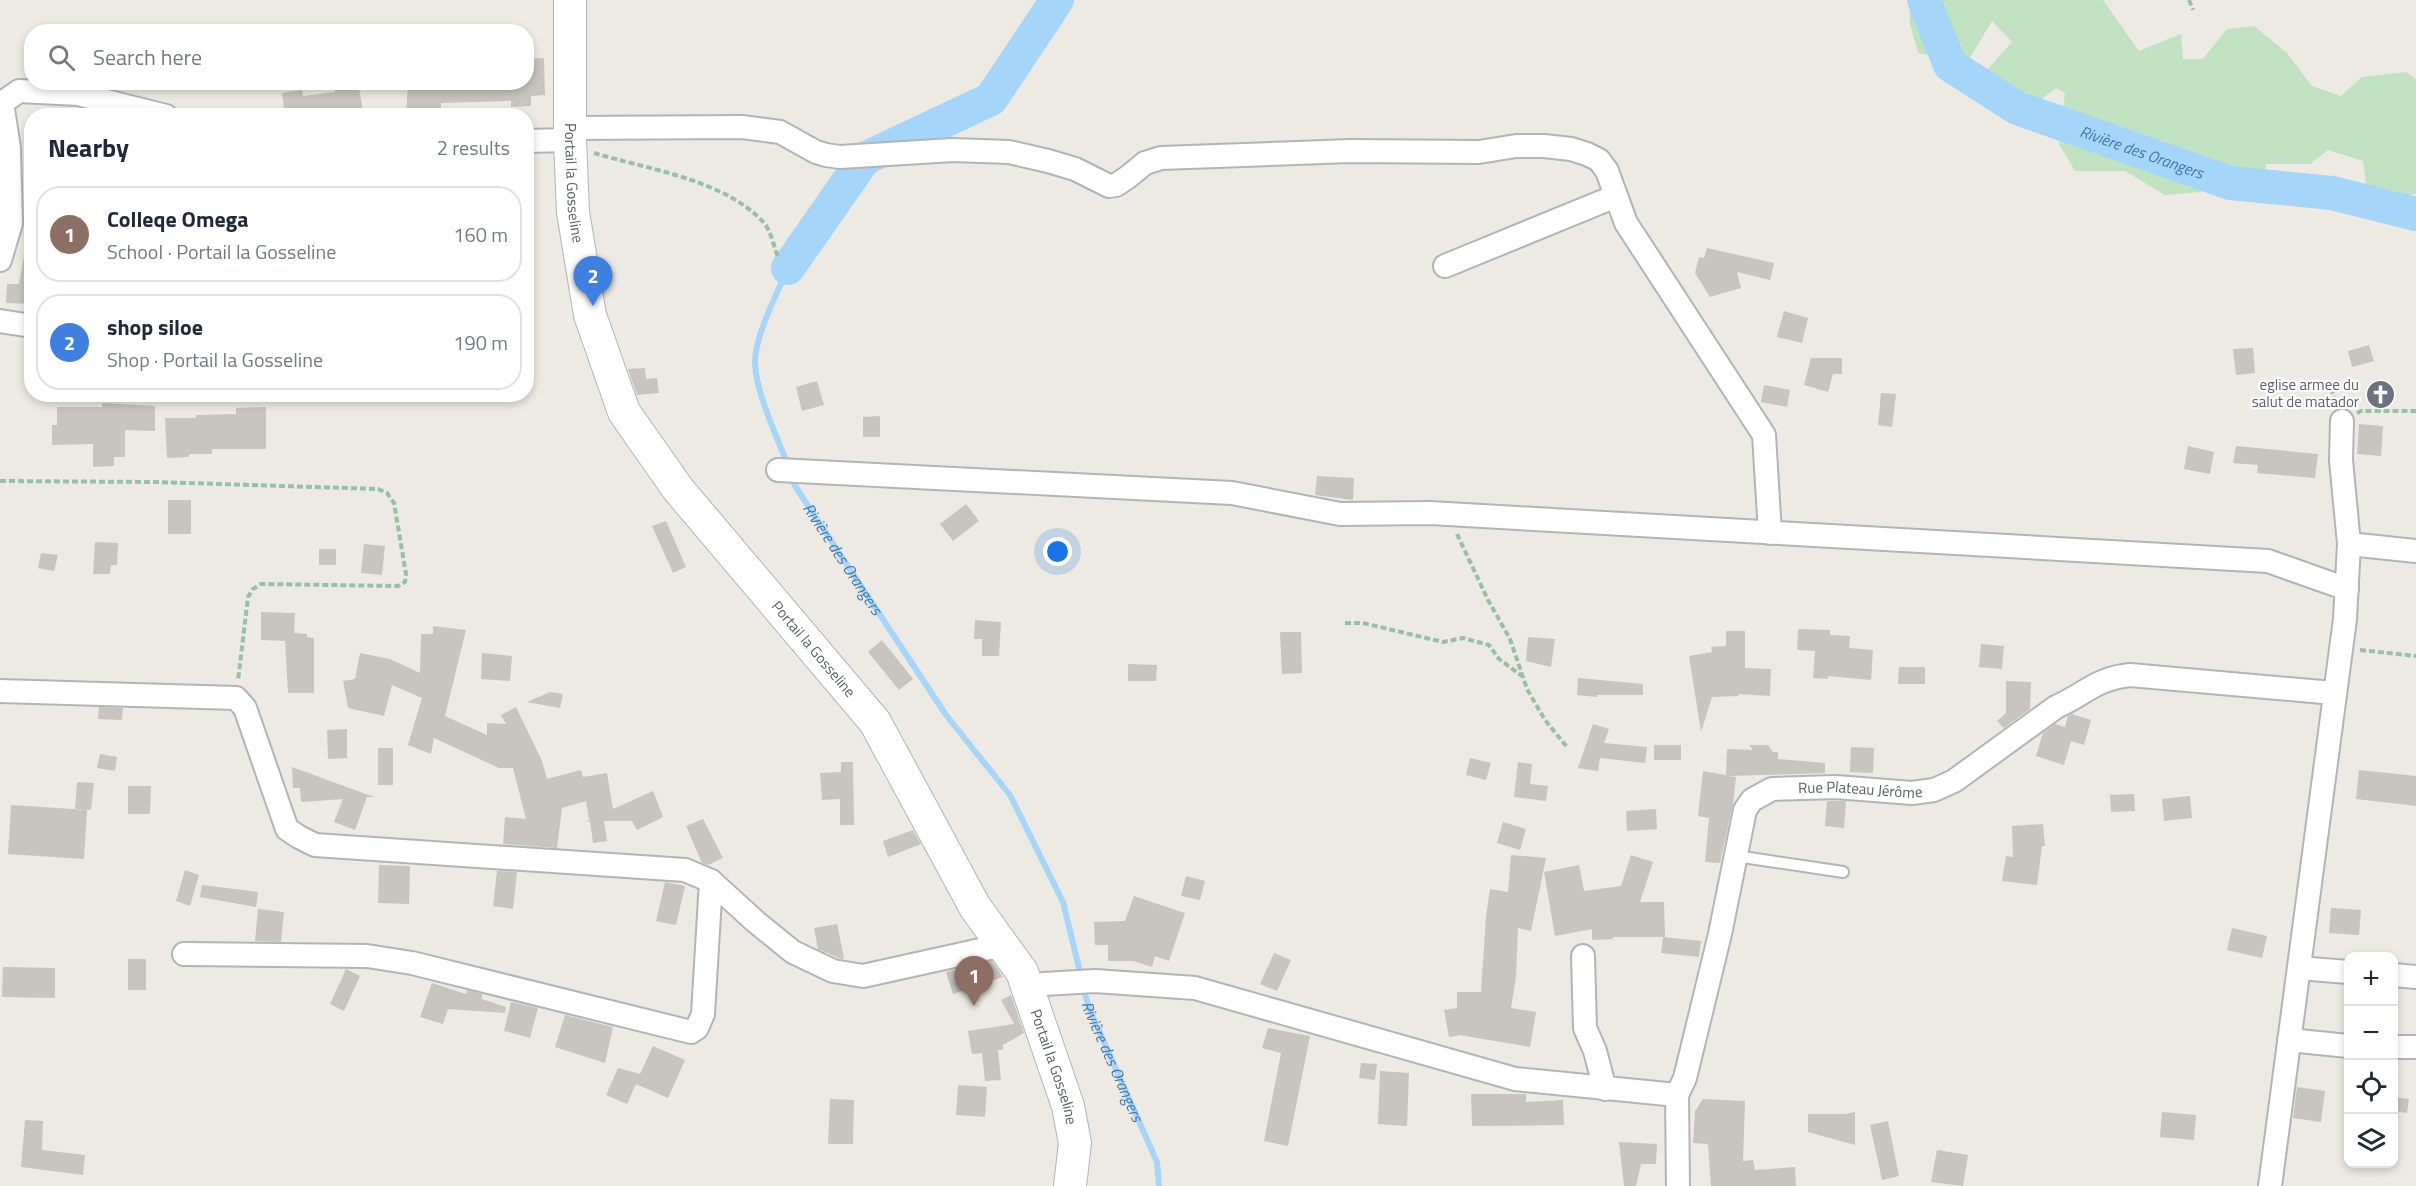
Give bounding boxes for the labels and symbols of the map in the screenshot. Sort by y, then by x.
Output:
water label: Rivière des Orangers [2077,119,2208,185]
street label: Portail la Gosseline [559,123,590,244]
pin: 2 [574,256,612,306]
place label: eglise armee du salut de matador [2252,373,2359,413]
church icon: eglise armee du salut de matador [2364,378,2396,410]
water label: Rivière des Orangers [797,498,889,620]
your location [1043,537,1072,566]
street label: Portail la Gosseline [766,595,861,702]
street label: Rue Plateau Jérôme [1798,775,1924,804]
pin: 1 [954,956,994,1006]
water label: Rivière des Orangers [1076,998,1150,1126]
street label: Portail la Gosseline [1025,1006,1083,1126]

